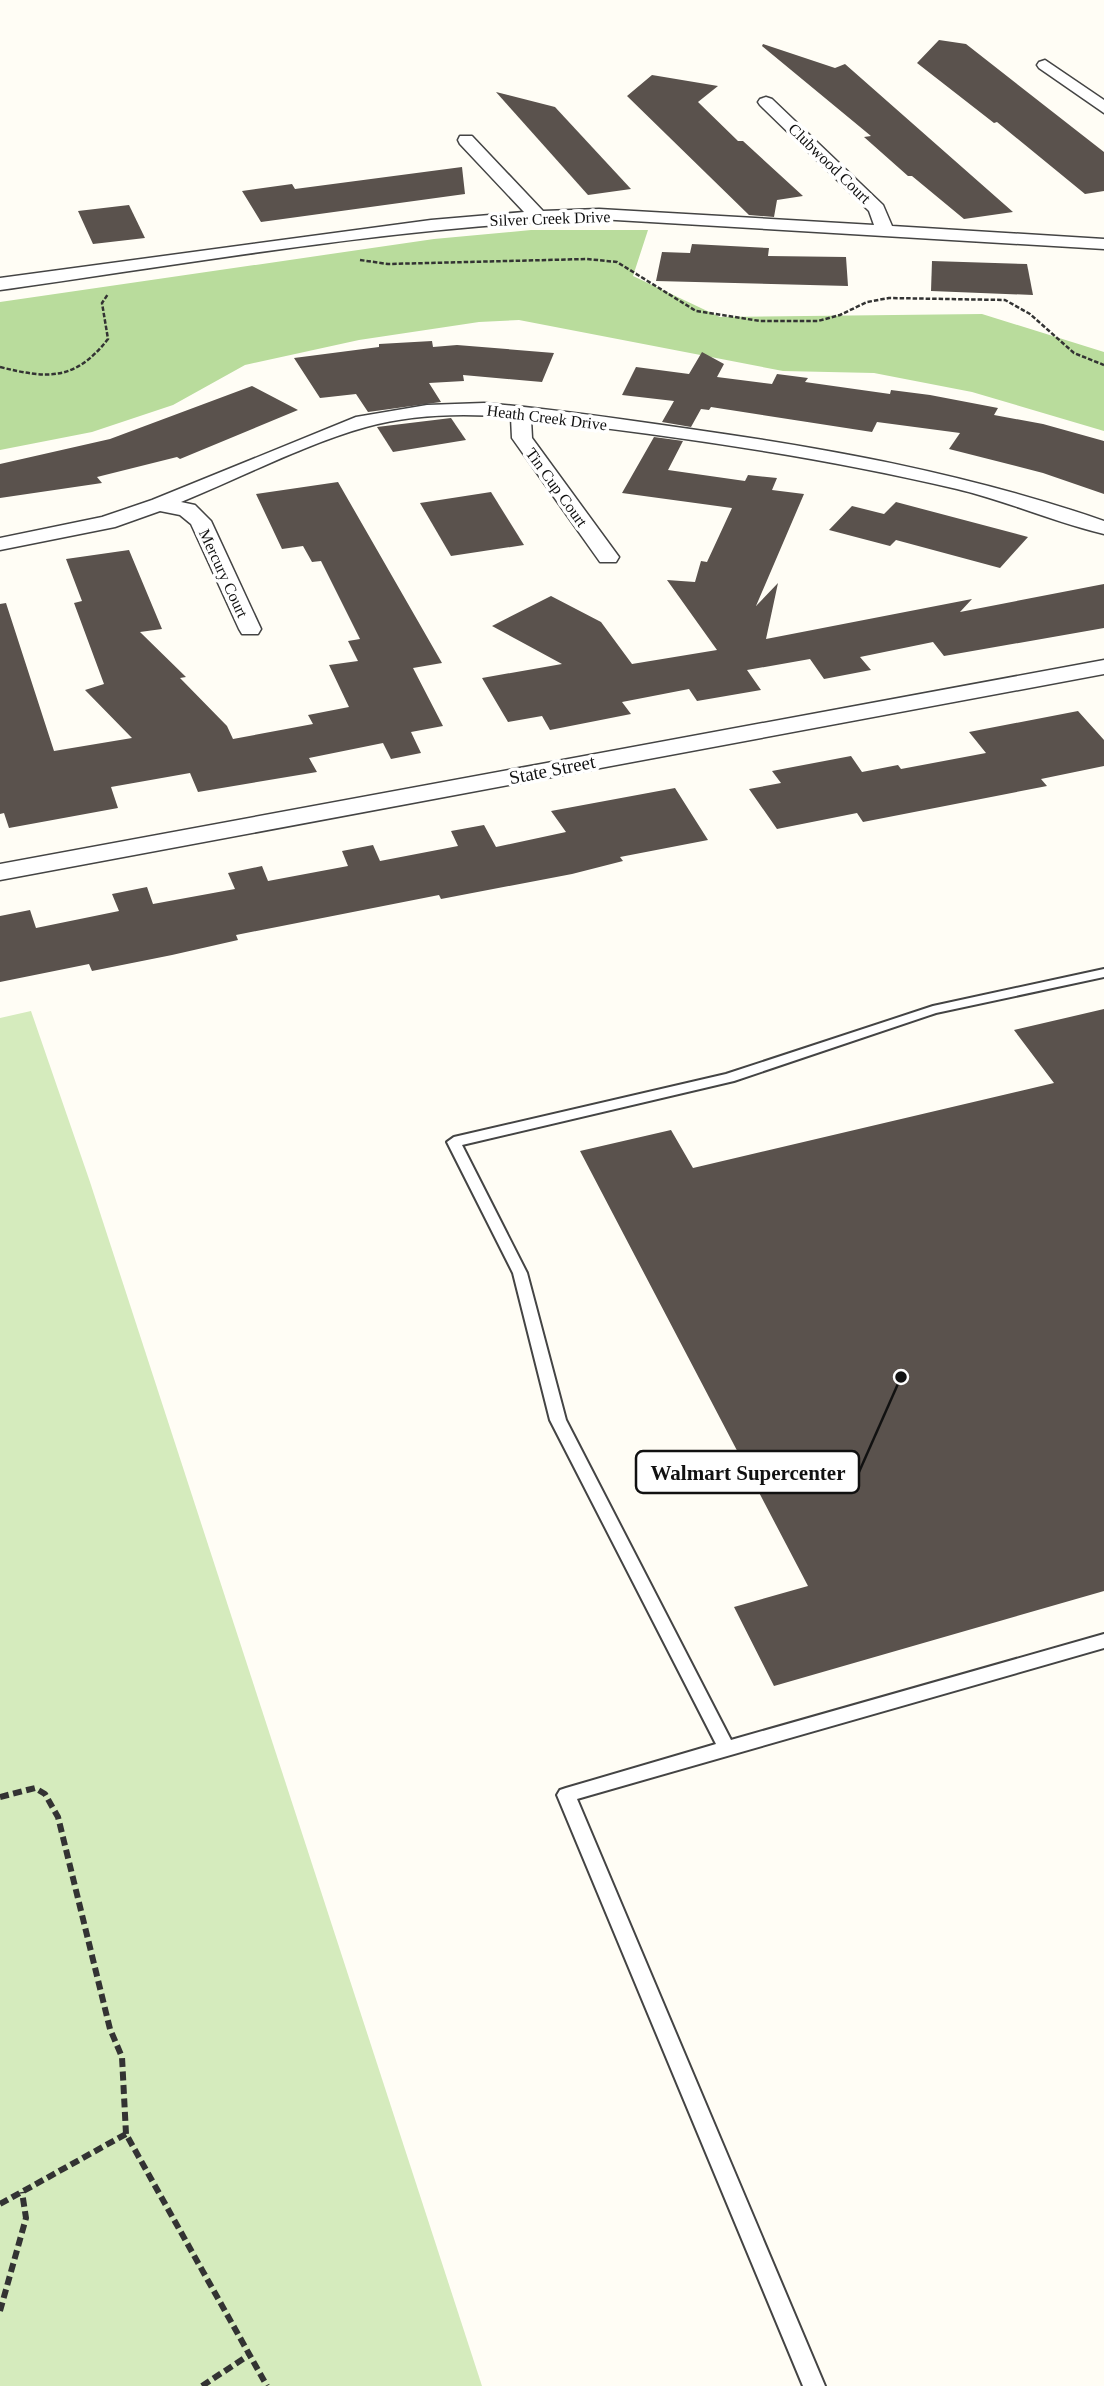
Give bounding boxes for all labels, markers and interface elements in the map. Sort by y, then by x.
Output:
street label: Clubwood Court [785,120,874,207]
street label: Silver Creek Drive [489,208,611,229]
street label: Heath Creek Drive [486,402,608,433]
street label: Tin Cup Court [522,445,591,531]
street label: Mercury Court [195,526,252,621]
street label: State Street [507,751,598,788]
callout: Walmart Supercenter [636,1451,859,1493]
text: Walmart Supercenter [651,1461,846,1485]

